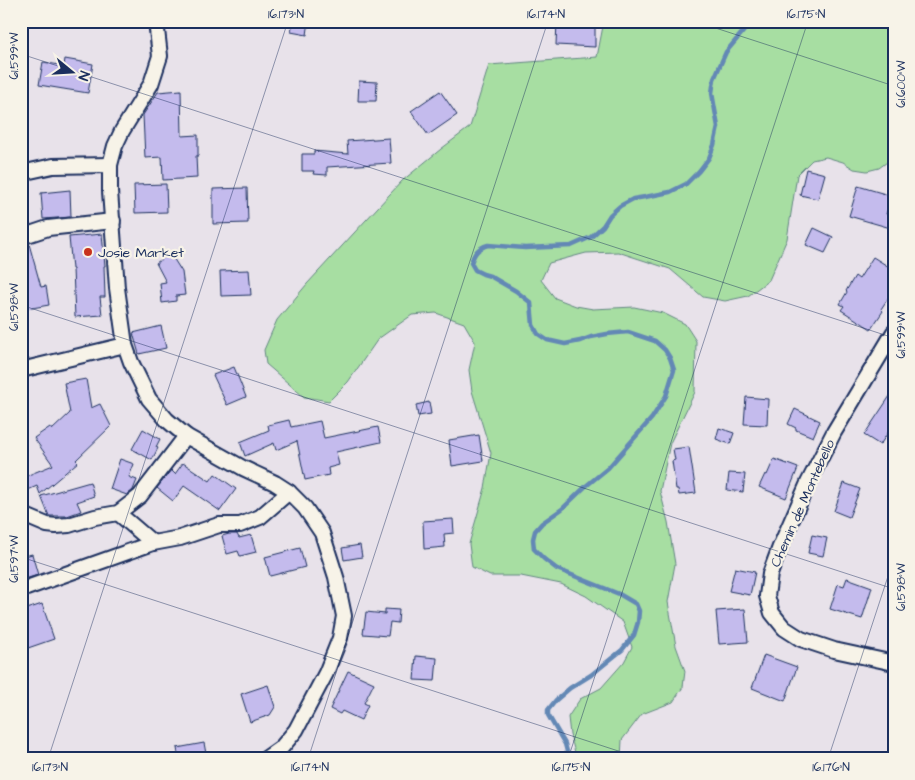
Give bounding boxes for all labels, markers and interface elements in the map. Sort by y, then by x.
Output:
text: 16.173°N [268,6,304,23]
text: 16.174°N [527,6,565,23]
text: 16.175°N [787,6,826,23]
text: 61.599°W [6,32,23,79]
north arrow [48,48,98,98]
text: 61.600°W [893,60,910,108]
text: N [72,68,94,83]
place label: Josie Market [98,243,184,263]
marker: Josie Market [82,246,94,258]
text: 61.598°W [6,282,23,331]
text: 61.599°W [893,311,910,358]
street label: Chemin de Montebello [766,436,840,570]
text: 61.597°W [6,535,23,583]
text: 61.598°W [893,562,910,611]
text: 16.173°N [32,759,68,776]
text: 16.174°N [291,759,329,776]
text: 16.175°N [552,759,591,776]
text: 16.176°N [812,759,850,776]

